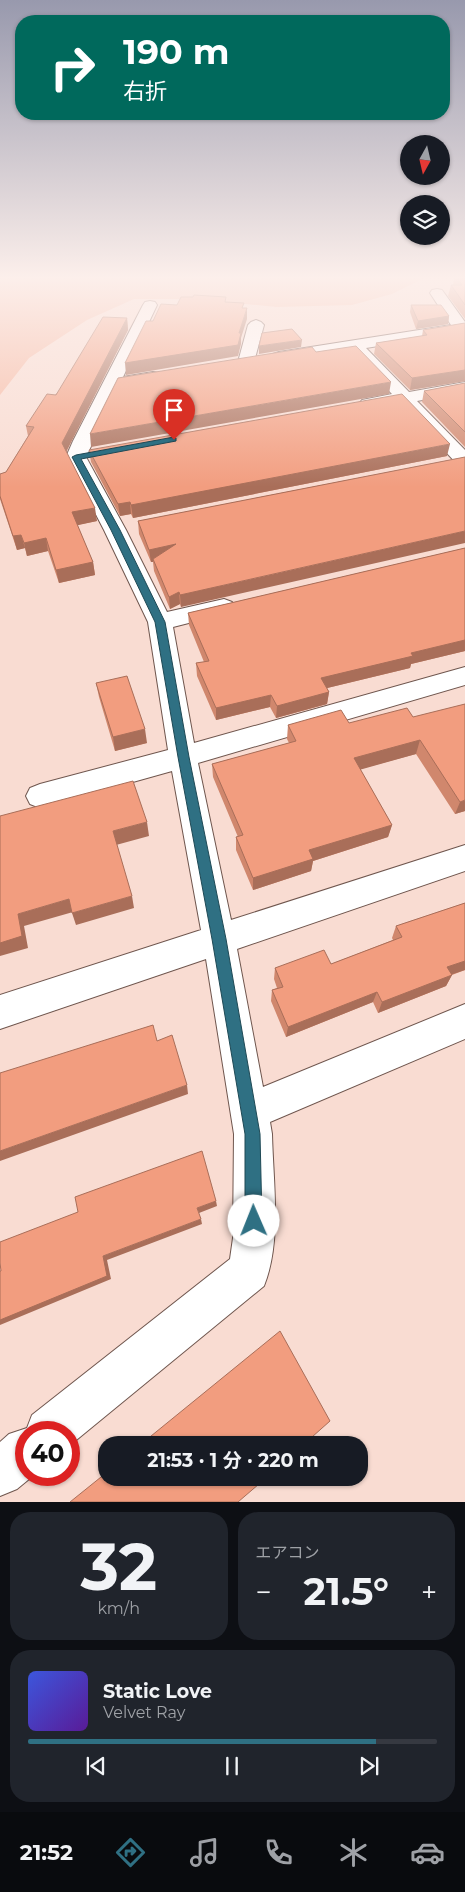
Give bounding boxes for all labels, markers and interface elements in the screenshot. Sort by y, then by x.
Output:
text: 190 m [123,30,229,73]
icon: right [40,35,105,100]
text: 右折 [123,78,167,105]
north arrow [400,135,450,185]
map controls [400,135,450,245]
button: layers [400,195,450,245]
pin [153,389,195,440]
icon: arrive [160,396,188,424]
position arrow [227,1194,279,1246]
speed limit sign: 40 [15,1421,80,1486]
text: 21:53 · 1 分 · 220 m [147,1449,319,1472]
text: 32 [80,1527,157,1606]
text: エアコン [256,1543,320,1562]
text: 21.5° [303,1568,389,1615]
text: − [256,1575,272,1609]
text: + [421,1575,437,1609]
text: km/h [97,1599,140,1618]
text: Static Love [103,1680,212,1703]
text: Velvet Ray [103,1703,185,1722]
icon: previous [82,1752,110,1780]
icon: pause [218,1752,246,1780]
icon: next [355,1752,383,1780]
icon: directions [113,1835,148,1870]
icon: music [187,1835,222,1870]
icon: phone [261,1835,296,1870]
icon: climate [336,1835,371,1870]
icon: car [410,1835,445,1870]
text: 21:52 [20,1839,73,1866]

